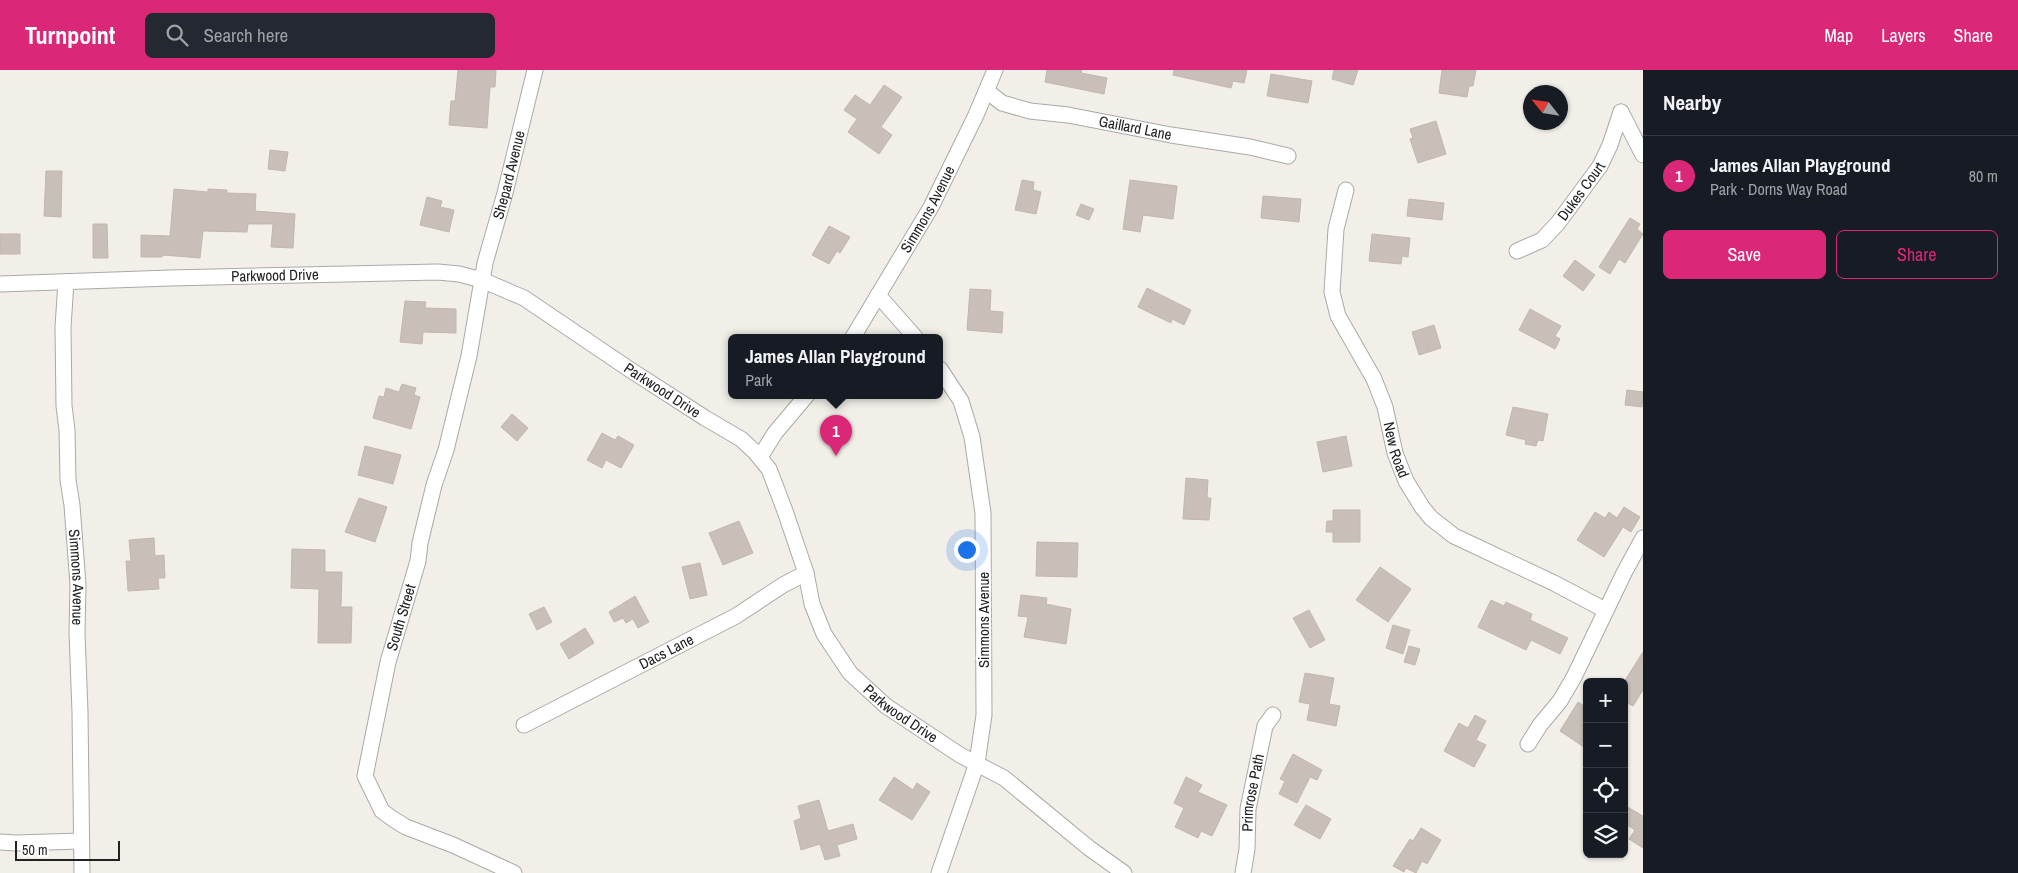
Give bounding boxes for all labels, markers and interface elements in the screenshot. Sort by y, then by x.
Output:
search box [145,13,495,58]
text: Turnpoint [25,19,115,51]
icon: search [163,21,191,49]
text: Search here [203,22,288,48]
text: Map [1825,23,1853,48]
text: Layers [1881,23,1926,48]
text: Share [1954,23,1993,48]
north arrow [1523,85,1568,130]
text: Nearby [1663,88,1721,117]
street label: Gaillard Lane [1097,110,1174,145]
street label: Shepard Avenue [487,128,530,222]
text: James Allan Playground [1710,152,1890,178]
street label: Dukes Court [1552,158,1610,225]
street label: Simmons Avenue [895,162,960,257]
text: 1 [1675,165,1683,187]
text: 80 m [1969,165,1998,187]
text: Park · Dorns Way Road [1710,178,1847,200]
button: Save [1663,230,1826,279]
button: Share [1836,230,1998,279]
street label: Parkwood Drive [231,264,319,287]
popup [728,334,943,399]
text: James Allan Playground [745,343,926,369]
street label: Parkwood Drive [620,357,705,423]
text: Park [745,369,772,391]
pin: 1 [820,415,852,456]
street label: New Road [1379,420,1415,481]
street label: Simmons Avenue [64,528,89,626]
your location [954,537,980,563]
street label: Simmons Avenue [973,572,994,668]
street label: South Street [381,581,421,653]
street label: Dacs Lane [635,629,697,674]
map controls [1583,678,1628,858]
button: + [1583,678,1628,723]
street label: Parkwood Drive [859,679,942,748]
button: − [1583,723,1628,768]
street label: Primrose Path [1236,752,1269,832]
button: locate [1583,768,1628,813]
button: layers [1583,813,1628,858]
scale bar [15,838,120,861]
text: 50 m [22,841,48,859]

